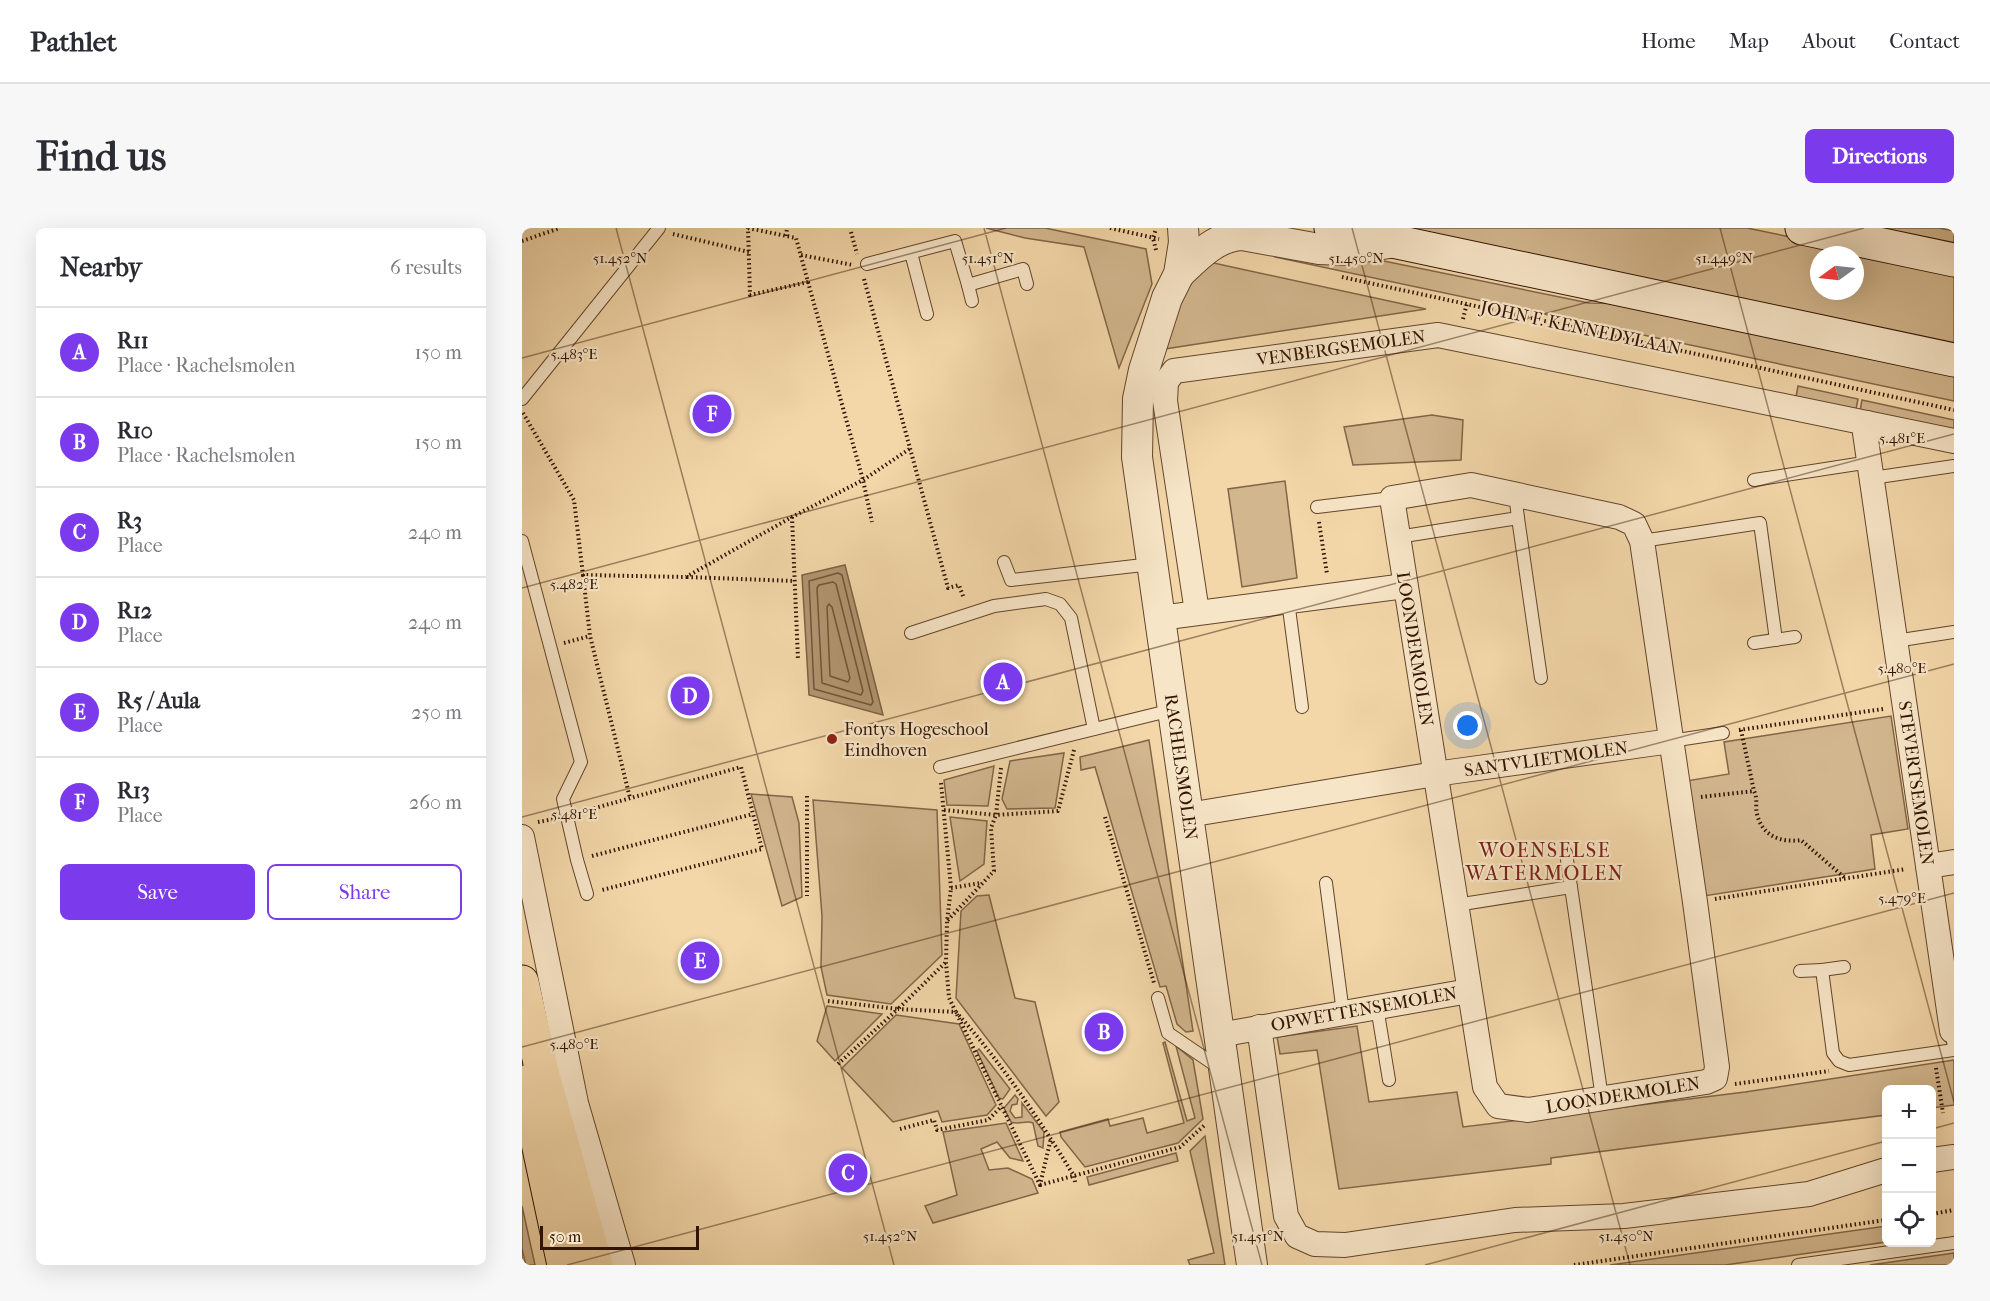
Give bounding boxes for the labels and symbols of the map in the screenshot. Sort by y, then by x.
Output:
north arrow [1810,246,1864,300]
text: 51.452°N [593,249,648,267]
text: 51.451°N [962,249,1015,267]
text: 51.450°N [1328,249,1384,267]
text: 51.449°N [1695,249,1753,267]
street label: JOHN F. KENNEDYLAAN [1477,297,1684,360]
street label: VENBERGSEMOLEN [1254,326,1427,371]
text: 5.483°E [551,345,597,363]
pin: F [692,392,732,436]
text: 5.481°E [1879,429,1925,447]
street label: LOONDERMOLEN [1392,570,1437,728]
text: 5.482°E [550,575,598,593]
text: 5.480°E [1877,659,1927,677]
pin: A [984,660,1022,704]
pin: D [670,674,710,718]
street label: RACHELSMOLEN [1160,693,1201,842]
street label: STEVERTSEMOLEN [1894,700,1937,867]
your location [1453,711,1482,740]
place label: Fontys Hogeschool Eindhoven [844,719,989,761]
marker: Fontys Hogeschool Eindhoven [825,732,839,746]
street label: SANTVLIETMOLEN [1463,738,1630,781]
text: 5.481°E [551,805,597,823]
district label: WOENSELSE WATERMOLEN [1464,839,1625,885]
text: 5.479°E [1878,889,1926,907]
pin: E [680,938,720,984]
street label: OPWETTENSEMOLEN [1269,983,1459,1036]
pin: B [1084,1010,1124,1054]
text: 5.480°E [549,1035,599,1053]
street label: LOONDERMOLEN [1544,1073,1702,1118]
pin: C [828,1150,868,1196]
scale bar [540,1223,699,1250]
text: 51.452°N [863,1227,918,1245]
text: 51.451°N [1232,1227,1285,1245]
text: 51.450°N [1598,1227,1654,1245]

